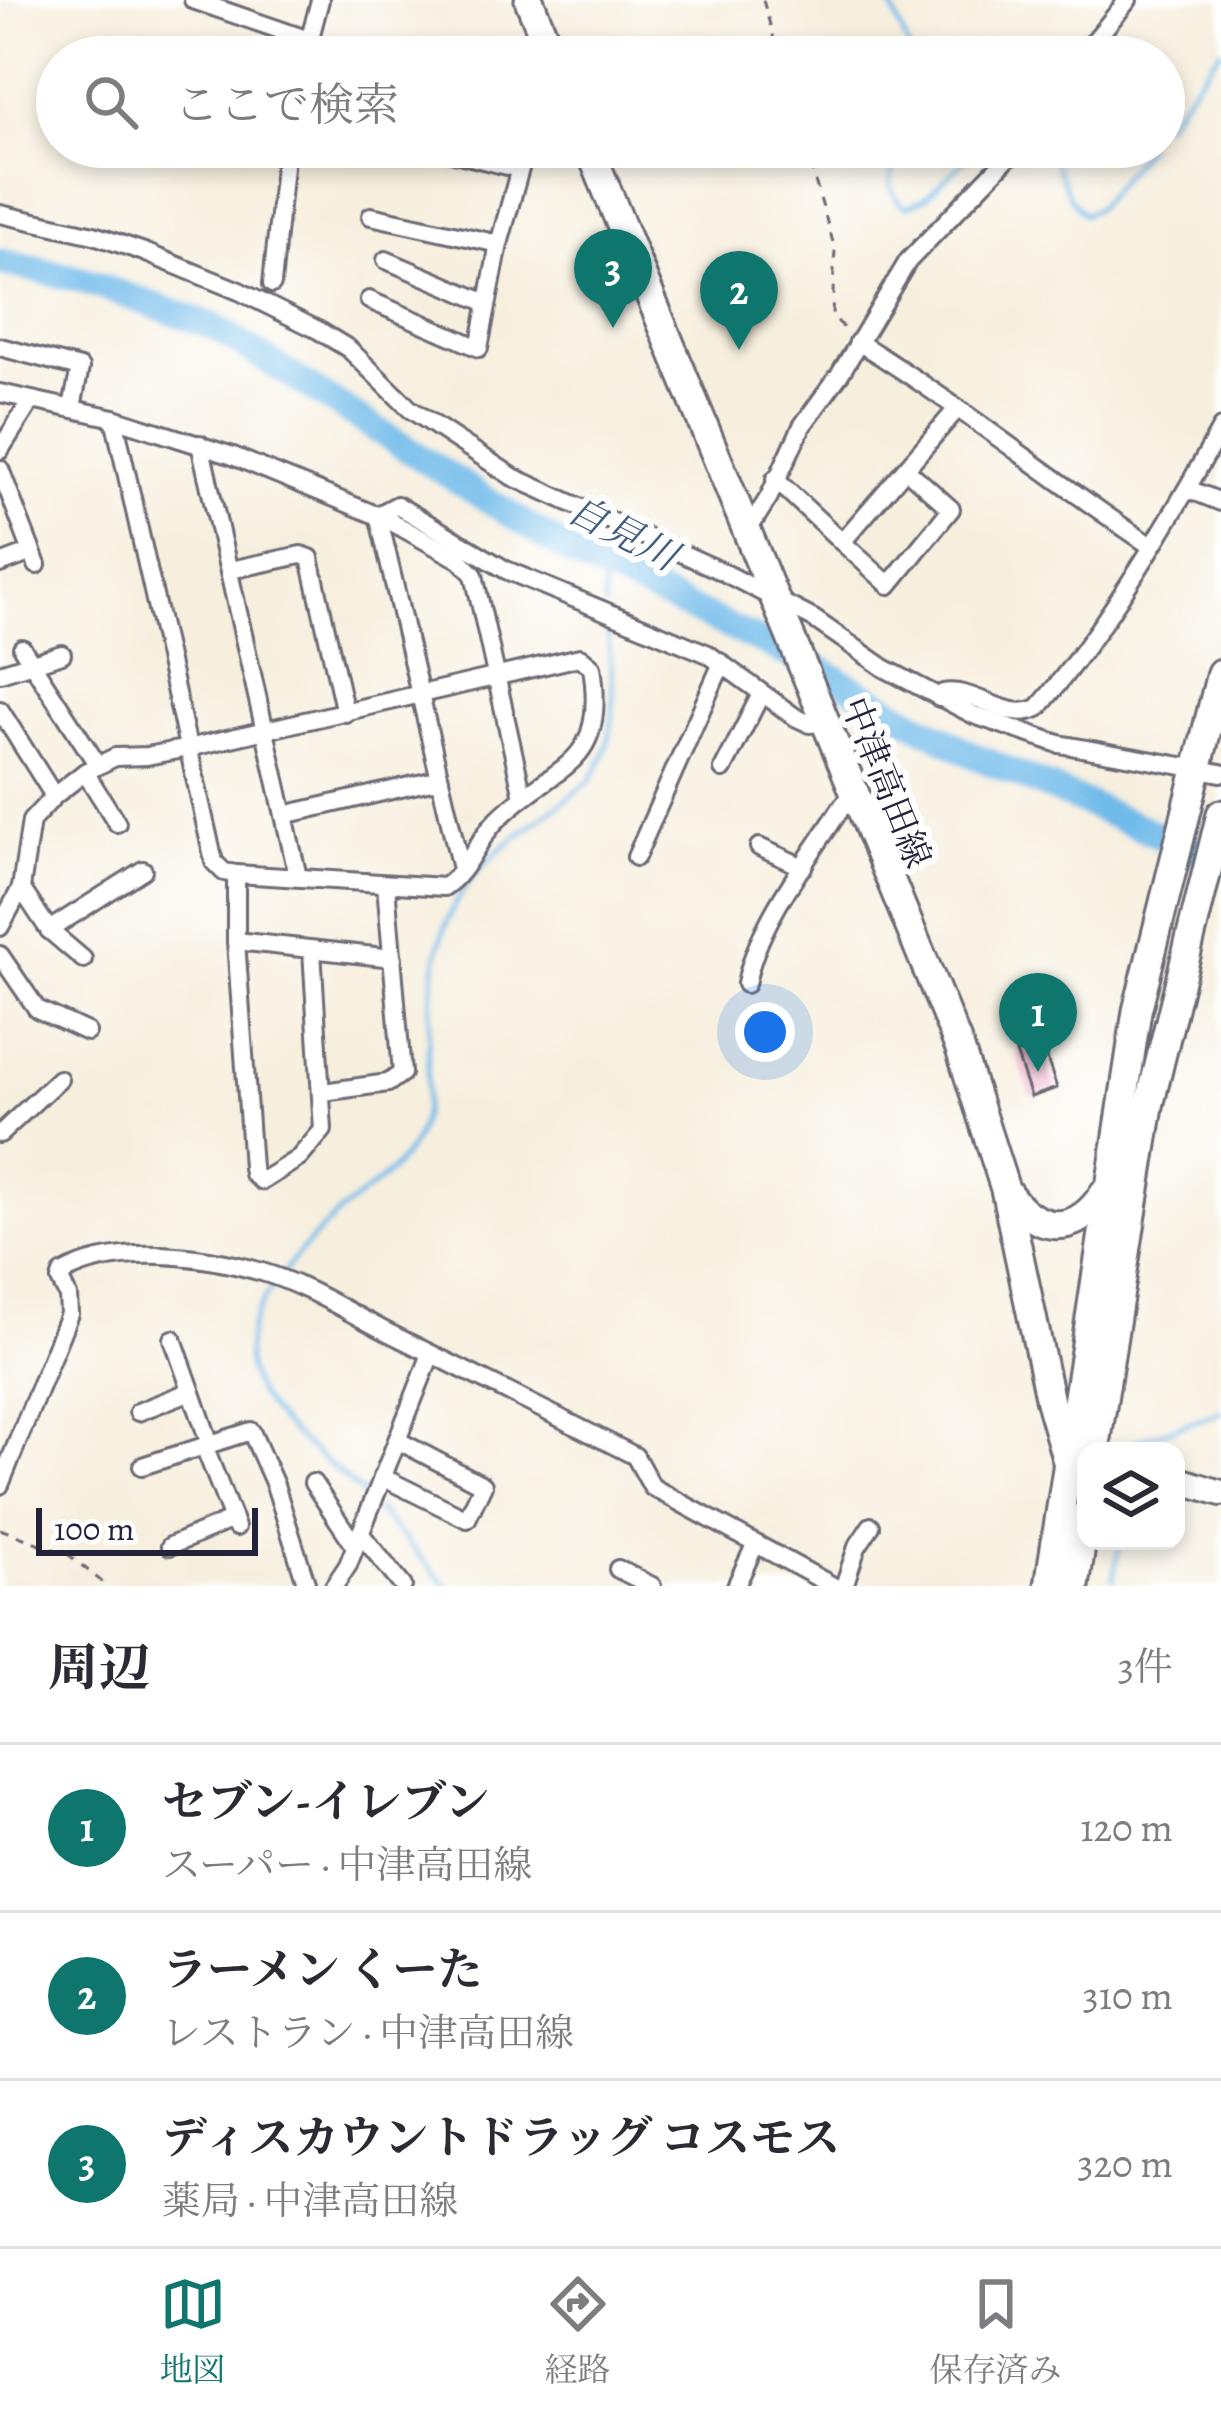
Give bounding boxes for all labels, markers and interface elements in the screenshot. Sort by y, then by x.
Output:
search box [36,36,1185,168]
icon: search [78,69,144,135]
text: ここで検索 [174,74,399,136]
pin: 3 [574,229,652,328]
pin: 2 [700,251,778,350]
water label: 自見川 [559,482,690,584]
street label: 中津高田線 [830,690,943,875]
pin: 1 [999,973,1077,1072]
your location [735,1002,795,1062]
map controls [1077,1442,1185,1550]
button: layers [1077,1442,1185,1550]
scale bar [36,1502,258,1555]
text: 100 m [54,1506,134,1551]
text: 周辺 [48,1633,150,1703]
text: 3件 [1118,1640,1173,1693]
text: セブン-イレブン [162,1771,489,1833]
text: 1 [80,1801,94,1854]
text: 120 m [1080,1801,1173,1854]
text: スーパー · 中津高田線 [162,1838,532,1891]
text: ラーメン くーた [162,1939,483,2001]
text: 2 [78,1969,96,2022]
text: 310 m [1082,1969,1173,2022]
text: レストラン · 中津高田線 [162,2006,574,2059]
text: ディスカウントドラッグ コスモス [162,2107,840,2169]
text: 3 [79,2137,95,2190]
text: 320 m [1077,2137,1173,2190]
text: 薬局 · 中津高田線 [162,2174,458,2227]
tab: 地図 [160,2271,226,2392]
tab: 経路 [545,2271,611,2392]
tab: 保存済み [930,2271,1062,2392]

